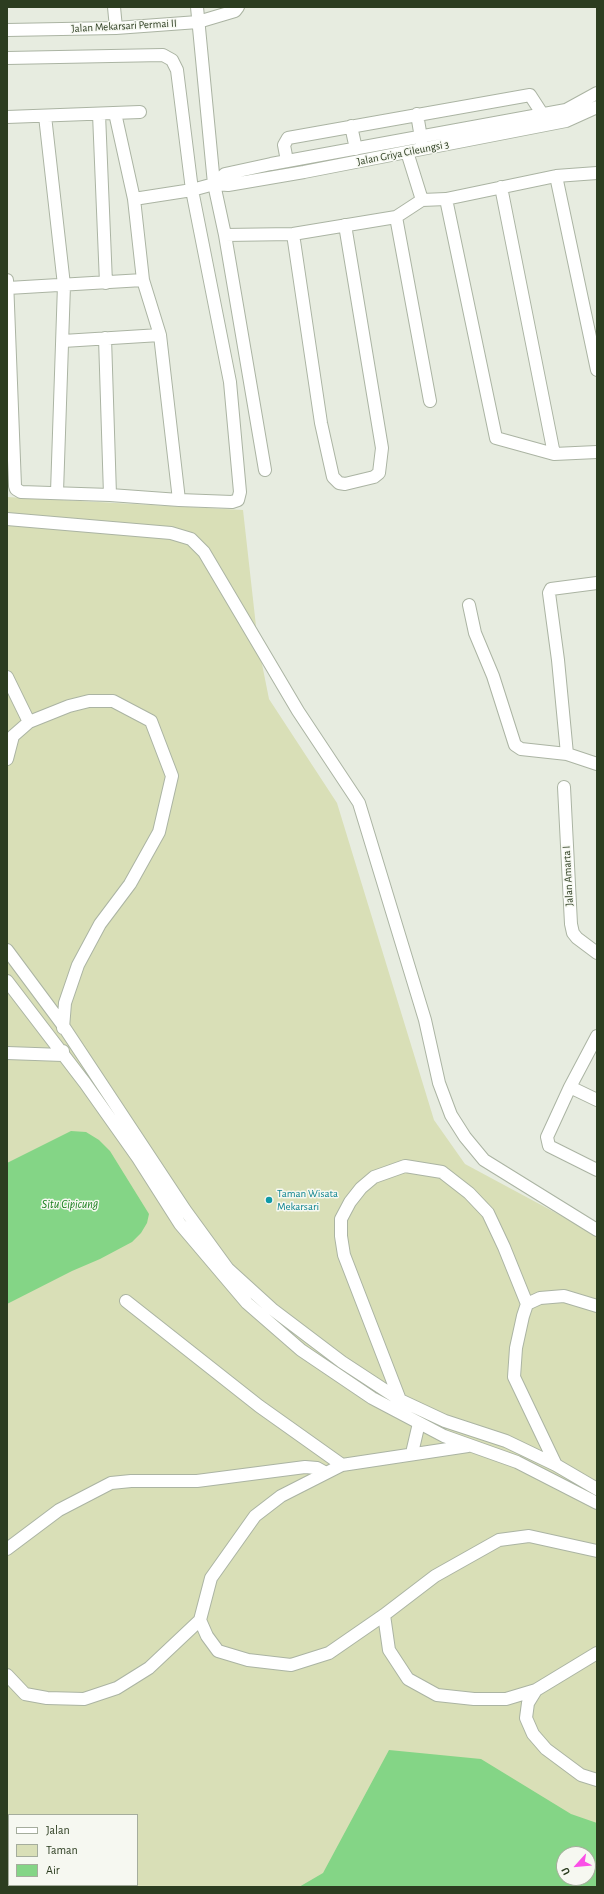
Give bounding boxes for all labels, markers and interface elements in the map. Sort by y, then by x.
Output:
street label: Jalan Mekarsari Permai II [71,17,177,35]
street label: Jalan Griya Cileungsi 3 [356,138,450,168]
street label: Jalan Amarta I [560,846,576,906]
place label: Taman Wisata Mekarsari [277,1187,338,1213]
marker: Taman Wisata Mekarsari [264,1195,274,1205]
water label: Situ Cipicung [42,1197,98,1211]
legend [8,1814,138,1886]
text: Jalan [46,1824,70,1836]
text: Taman [46,1844,78,1856]
north arrow [556,1846,596,1886]
text: Air [46,1864,60,1876]
text: U [559,1866,572,1877]

